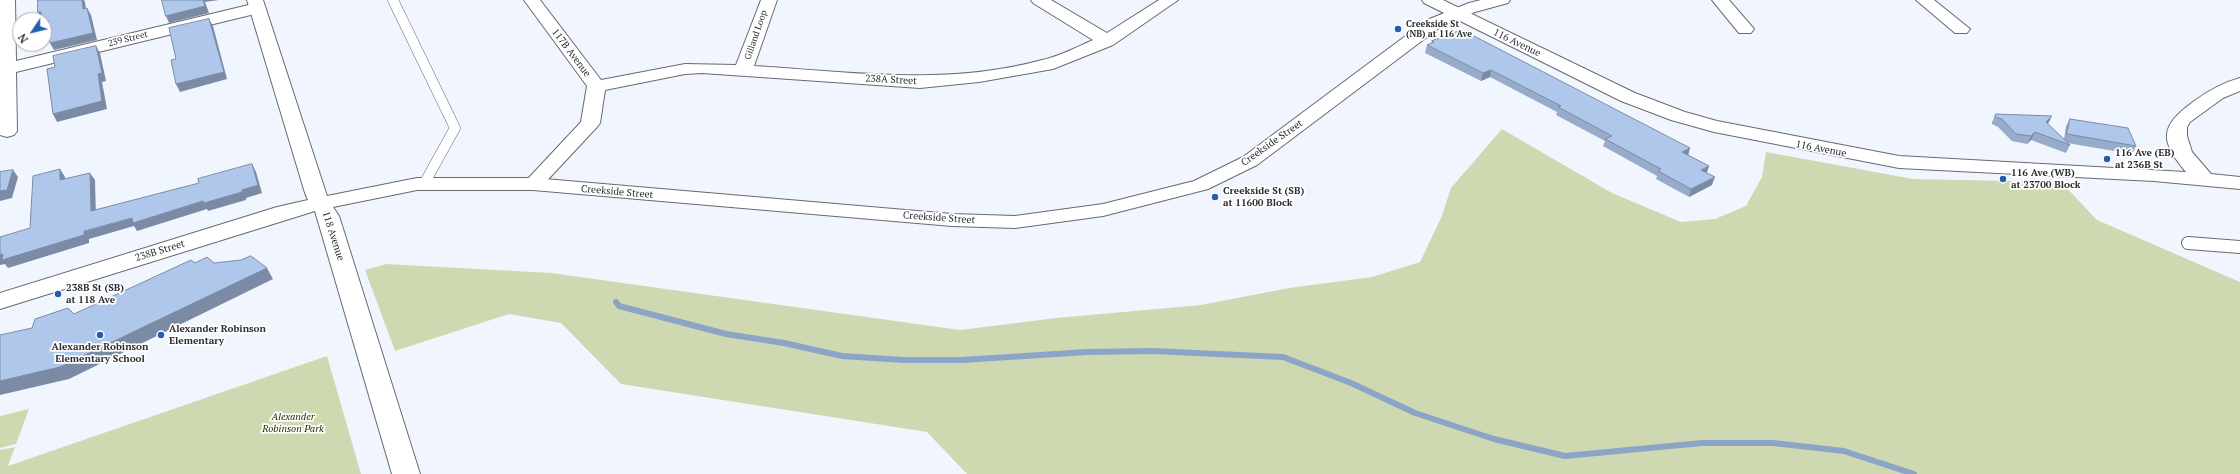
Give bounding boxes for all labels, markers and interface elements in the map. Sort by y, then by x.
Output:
street label: Gilland Loop [743,9,769,61]
north arrow [12,12,52,52]
place label: Creekside St (NB) at 116 Ave [1406,19,1472,40]
marker: Creekside St (NB) at 116 Ave [1393,24,1403,34]
street label: 116 Avenue [1491,26,1543,60]
street label: 117B Avenue [549,27,593,79]
street label: 239 Street [107,29,149,49]
text: N [15,31,31,46]
street label: 238A Street [865,73,917,87]
street label: Creekside Street [1239,117,1305,169]
street label: 116 Avenue [1795,138,1847,160]
place label: 116 Ave (EB) at 236B St [2115,147,2175,170]
marker: 116 Ave (EB) at 236B St [2102,154,2112,164]
place label: 116 Ave (WB) at 23700 Block [2011,167,2081,190]
marker: 116 Ave (WB) at 23700 Block [1998,174,2008,184]
street label: Creekside Street [580,183,654,201]
place label: Creekside St (SB) at 11600 Block [1223,185,1304,208]
marker: Creekside St (SB) at 11600 Block [1210,192,1220,202]
street label: Creekside Street [902,209,976,227]
street label: 118 Avenue [319,210,347,262]
street label: 238B Street [134,238,186,264]
place label: 238B St (SB) at 118 Ave [66,282,124,306]
marker: 238B St (SB) at 118 Ave [53,289,63,299]
place label: Alexander Robinson Elementary [169,323,266,346]
marker: Alexander Robinson Elementary School [95,330,105,340]
marker: Alexander Robinson Elementary [156,330,166,340]
place label: Alexander Robinson Elementary School [52,341,148,364]
park label: Alexander Robinson Park [262,411,324,434]

